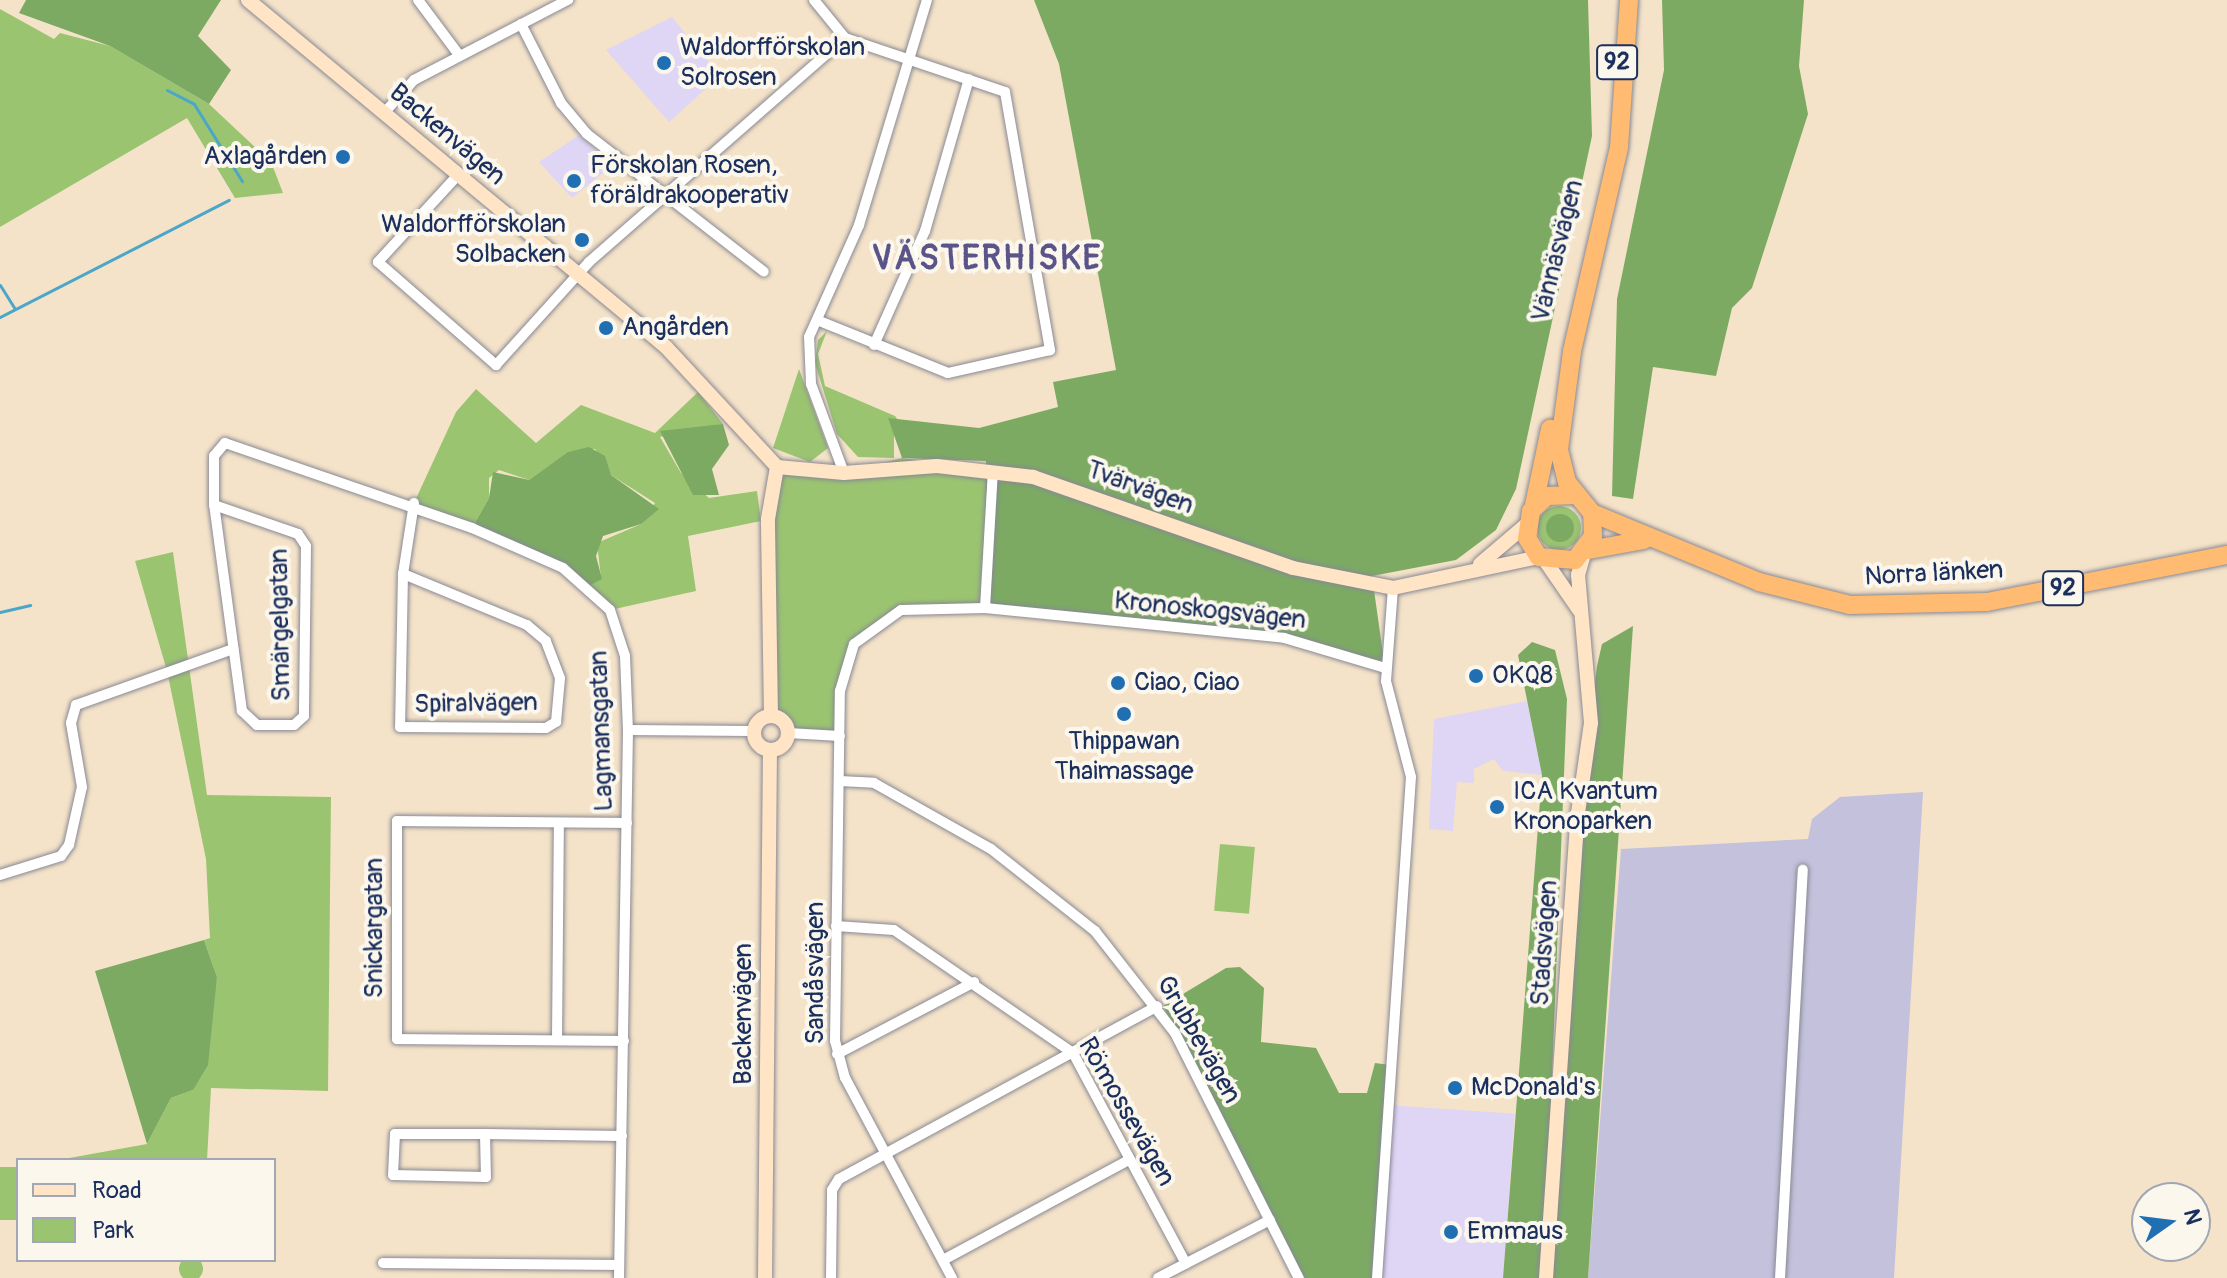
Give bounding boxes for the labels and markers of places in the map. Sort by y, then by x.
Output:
place label: Waldorfförskolan Solrosen [680,32,865,94]
marker: Waldorfförskolan Solrosen [655,54,673,72]
place label: Axlagården [204,141,327,173]
marker: Axlagården [334,148,352,166]
place label: Förskolan Rosen, föräldrakooperativ [590,150,789,212]
marker: Förskolan Rosen, föräldrakooperativ [565,172,583,190]
place label: Waldorfförskolan Solbacken [381,209,566,270]
marker: Waldorfförskolan Solbacken [573,231,591,249]
place label: Angården [622,312,729,344]
marker: Angården [597,319,615,337]
place label: OKQ8 [1492,660,1553,692]
place label: Ciao, Ciao [1134,667,1240,699]
marker: OKQ8 [1467,667,1485,685]
marker: Ciao, Ciao [1109,674,1127,692]
marker: Thippawan Thaimassage [1115,705,1133,723]
place label: Thippawan Thaimassage [1054,726,1194,788]
place label: ICA Kvantum Kronoparken [1513,776,1658,838]
marker: ICA Kvantum Kronoparken [1488,798,1506,816]
place label: McDonald's [1471,1072,1595,1104]
marker: McDonald's [1446,1079,1464,1097]
place label: Emmaus [1467,1216,1563,1248]
marker: Emmaus [1442,1223,1460,1241]

